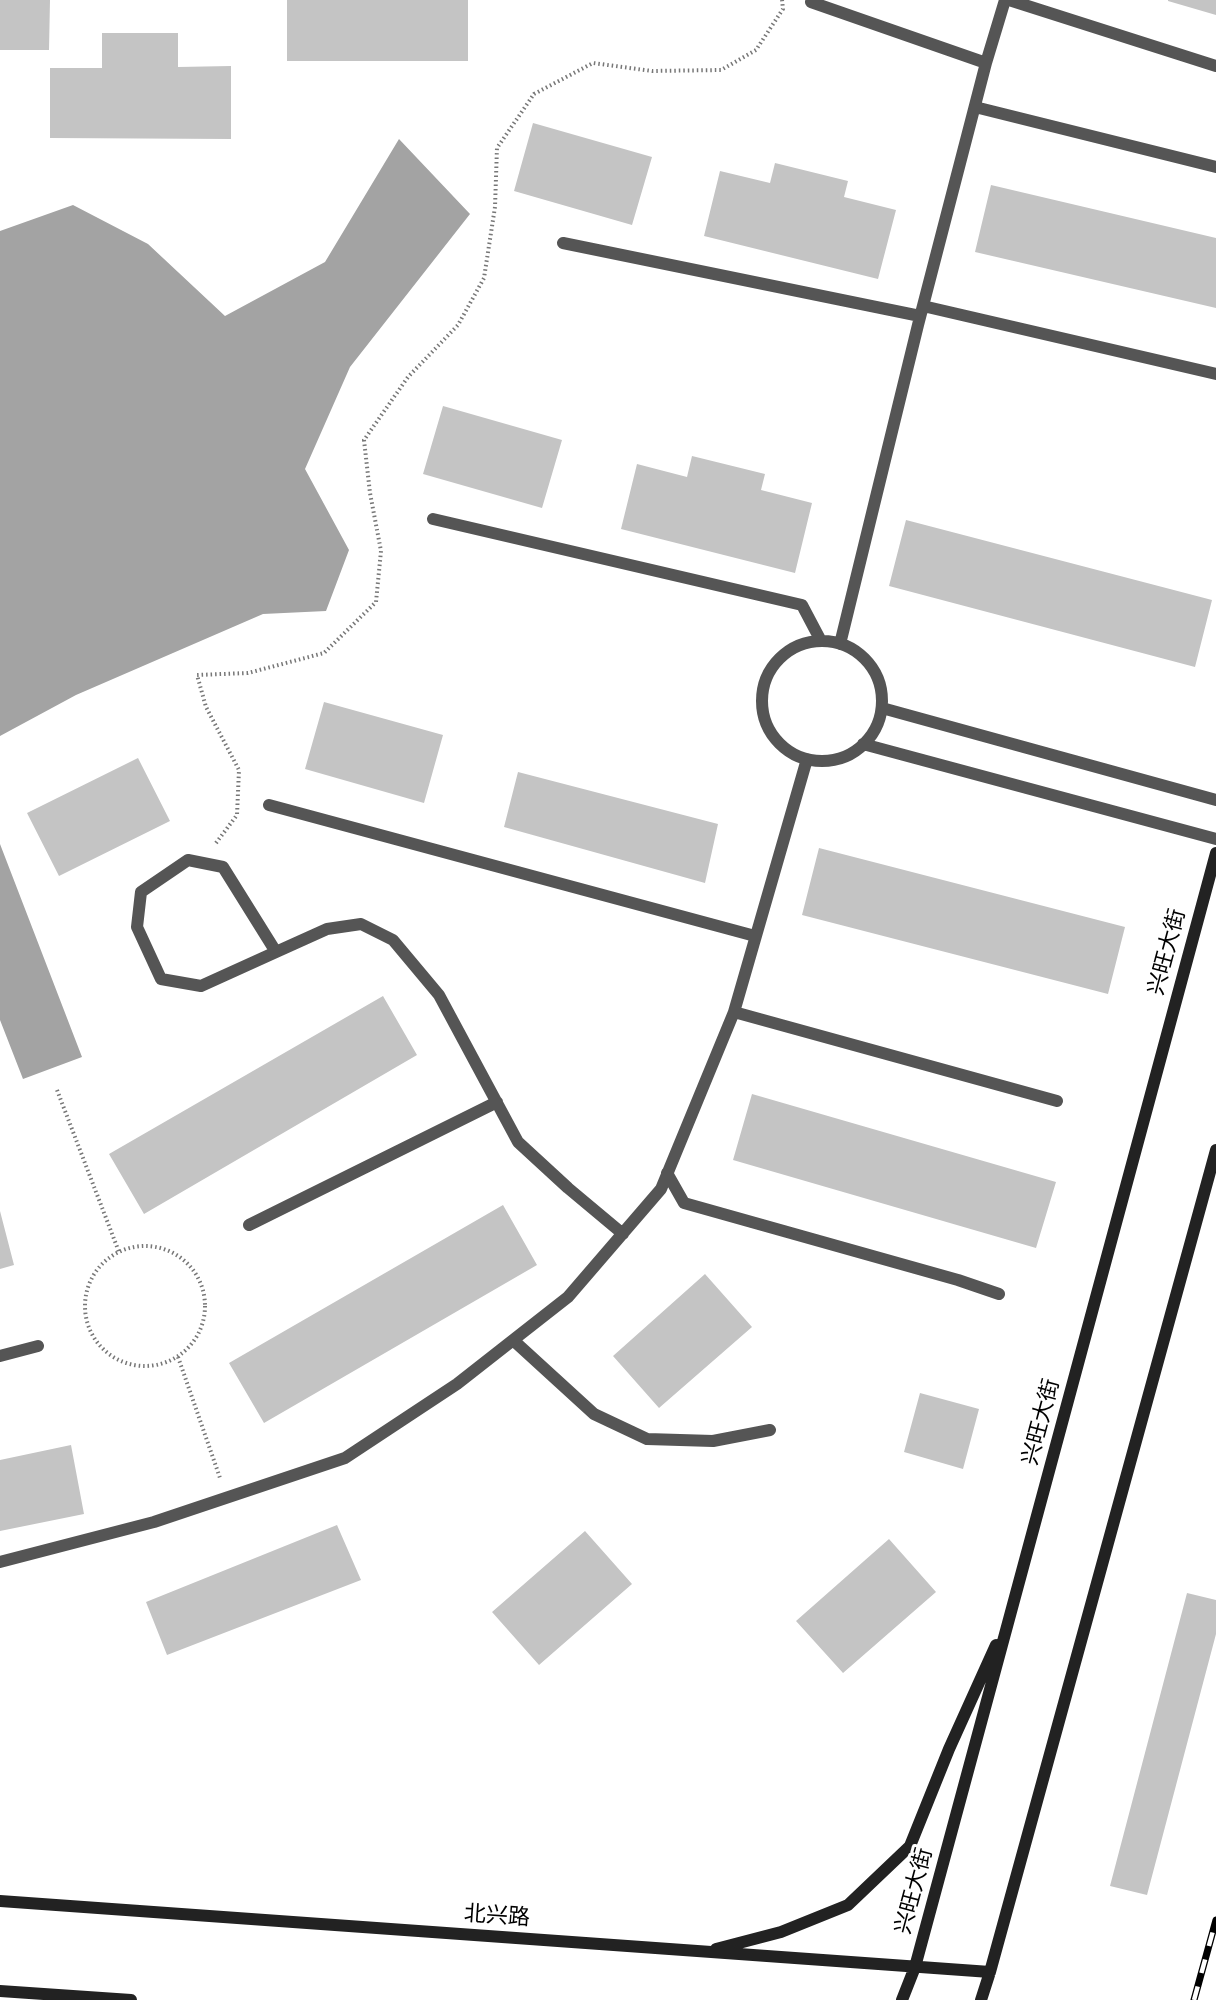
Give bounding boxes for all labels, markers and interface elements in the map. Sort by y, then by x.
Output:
street label: 兴旺大街 [1143,906,1191,998]
street label: 兴旺大街 [1017,1376,1065,1468]
street label: 兴旺大街 [890,1845,938,1937]
street label: 北兴路 [463,1901,531,1931]

